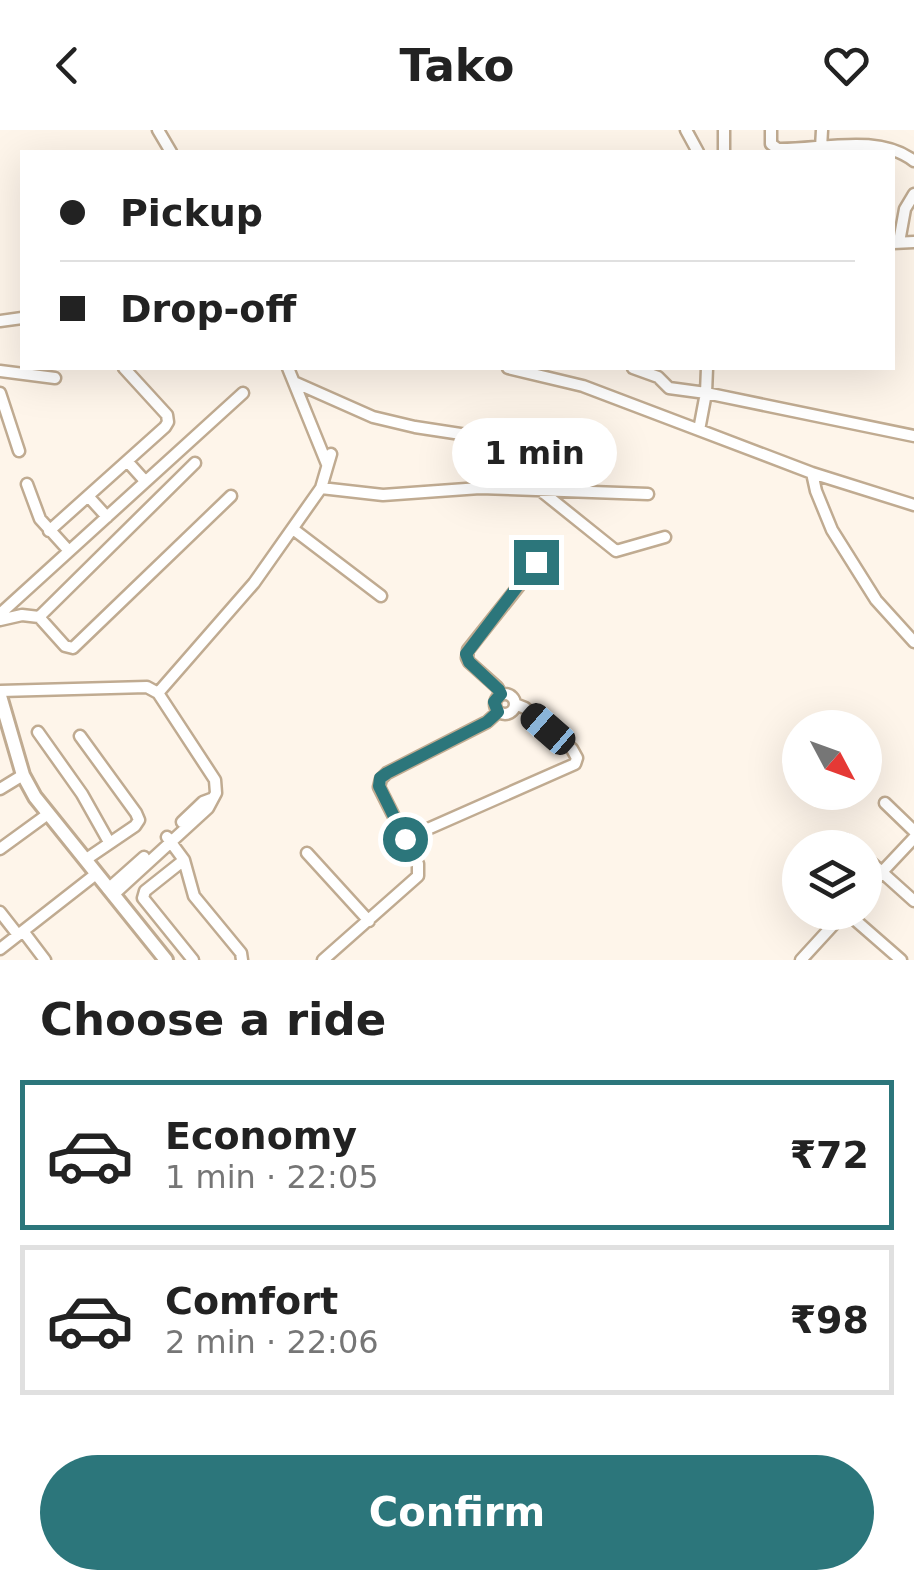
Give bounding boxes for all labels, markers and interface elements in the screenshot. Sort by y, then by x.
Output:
icon: back [40,38,95,93]
icon: heart [819,38,874,93]
text: Tako [400,39,514,92]
text: Pickup [120,191,263,235]
text: Drop-off [120,287,296,331]
callout: 1 min [454,417,618,487]
text: 1 min [484,434,585,472]
route end [514,540,559,585]
car [516,698,580,760]
north arrow [782,710,882,810]
map controls [782,710,882,930]
route start [383,817,428,862]
button: layers [782,830,882,930]
text: Choose a ride [40,993,386,1046]
icon: car [45,1110,135,1200]
text: Economy [165,1114,357,1158]
text: ₹72 [790,1133,869,1177]
text: 1 min · 22:05 [165,1158,379,1196]
icon: car [45,1275,135,1365]
text: Comfort [165,1279,338,1323]
text: ₹98 [790,1298,869,1342]
text: 2 min · 22:06 [165,1323,379,1361]
button: Confirm [40,1455,874,1570]

